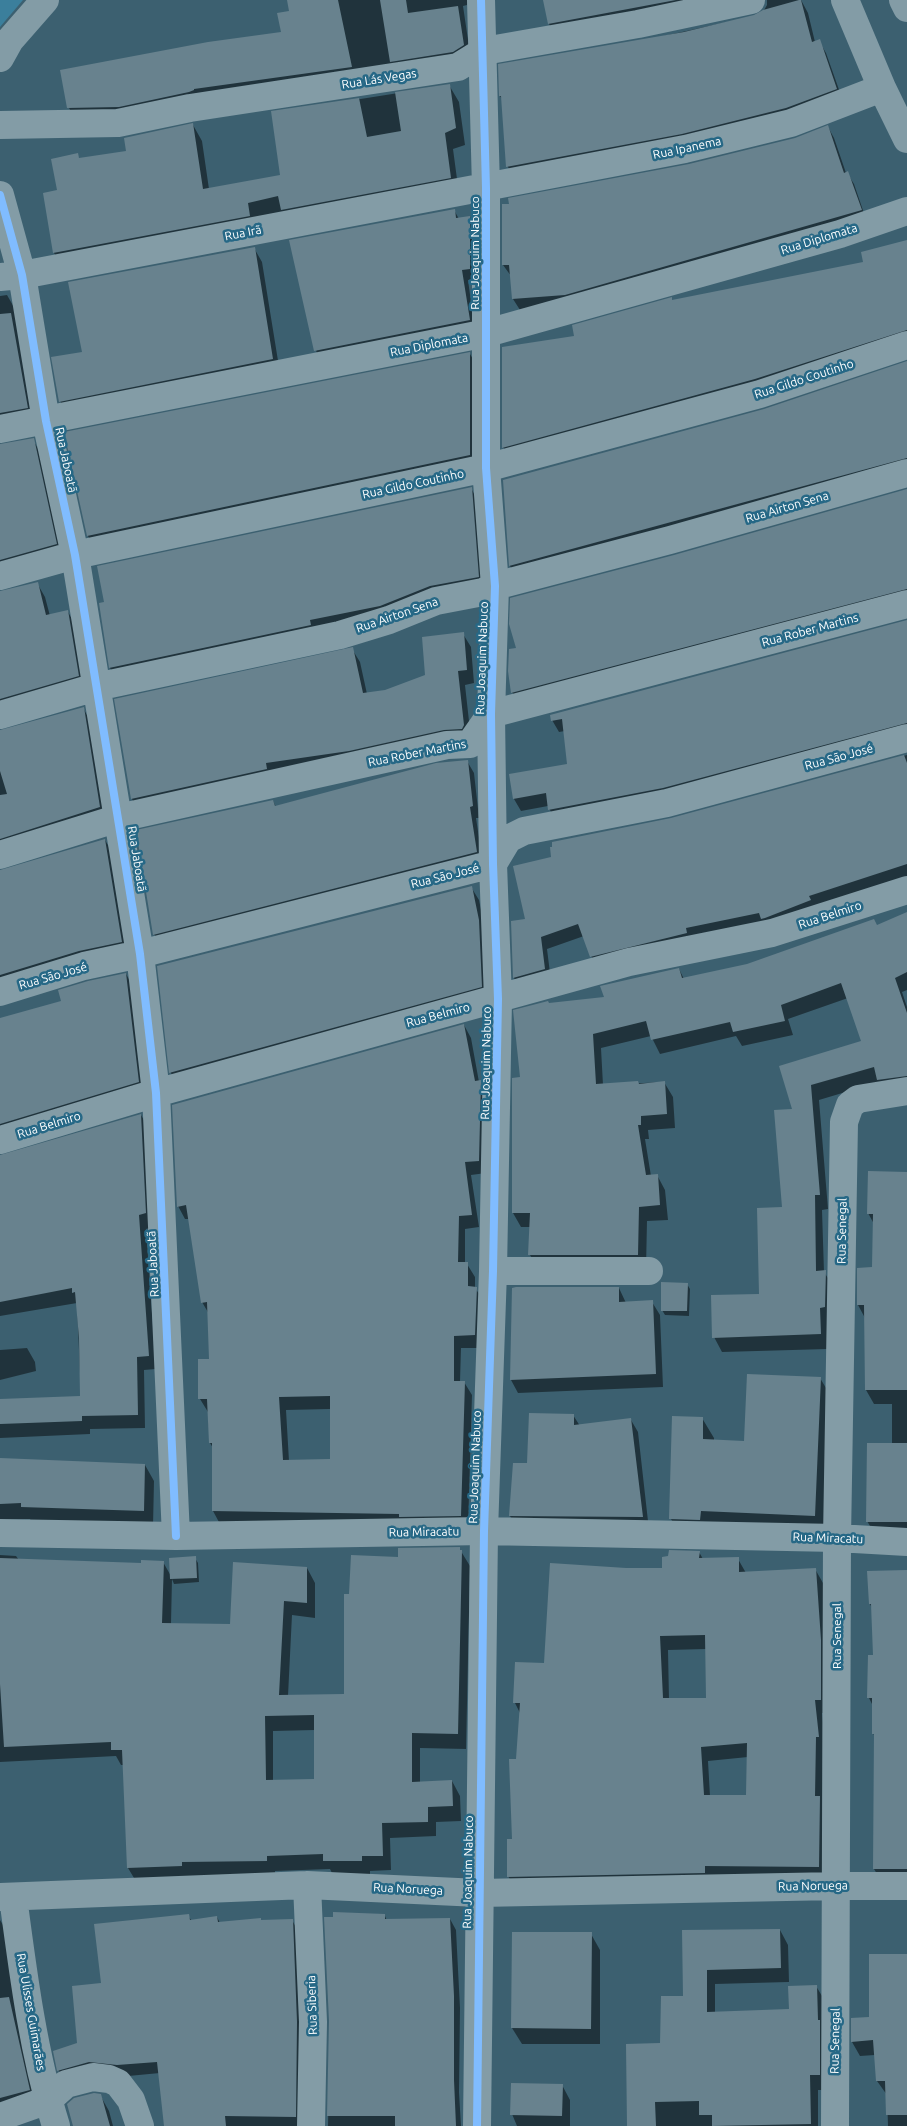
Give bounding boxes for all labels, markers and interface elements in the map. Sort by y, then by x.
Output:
street label: Rua Lás Vegas [341,66,417,92]
street label: Rua Ipanema [652,134,722,162]
street label: Rua Joaquim Nabuco [468,196,482,310]
street label: Rua Diplomata [779,221,859,257]
street label: Rua Irã [223,222,263,244]
street label: Rua Diplomata [389,330,469,360]
street label: Rua Gildo Coutinho [753,356,855,402]
street label: Rua Jaboatã [52,426,80,494]
street label: Rua Gildo Coutinho [361,466,465,502]
street label: Rua Airton Sena [744,488,830,526]
street label: Rua Airton Sena [354,594,440,636]
street label: Rua Joaquim Nabuco [473,601,491,715]
street label: Rua Rober Martins [760,610,860,650]
street label: Rua Rober Martins [367,736,467,770]
street label: Rua São José [803,741,875,773]
street label: Rua Jaboatã [125,825,149,893]
street label: Rua São José [409,861,481,891]
street label: Rua Belmiro [797,898,863,932]
street label: Rua São José [17,959,89,993]
street label: Rua Belmiro [405,1000,471,1030]
street label: Rua Joaquim Nabuco [478,1006,494,1120]
street label: Rua Belmiro [16,1109,82,1141]
street label: Rua Senegal [834,1198,850,1264]
street label: Rua Jaboatã [144,1230,162,1298]
street label: Rua Joaquim Nabuco [466,1410,484,1524]
street label: Rua Miracatu [389,1524,459,1540]
street label: Rua Miracatu [792,1530,864,1546]
street label: Rua Senegal [830,1603,844,1669]
street label: Rua Joaquim Nabuco [460,1815,476,1929]
street label: Rua Noruega [778,1878,848,1894]
street label: Rua Noruega [373,1880,443,1898]
street label: Rua Ulisses Guimarães [14,1952,48,2072]
street label: Rua Siberia [304,1975,320,2035]
street label: Rua Senegal [827,2008,843,2074]

